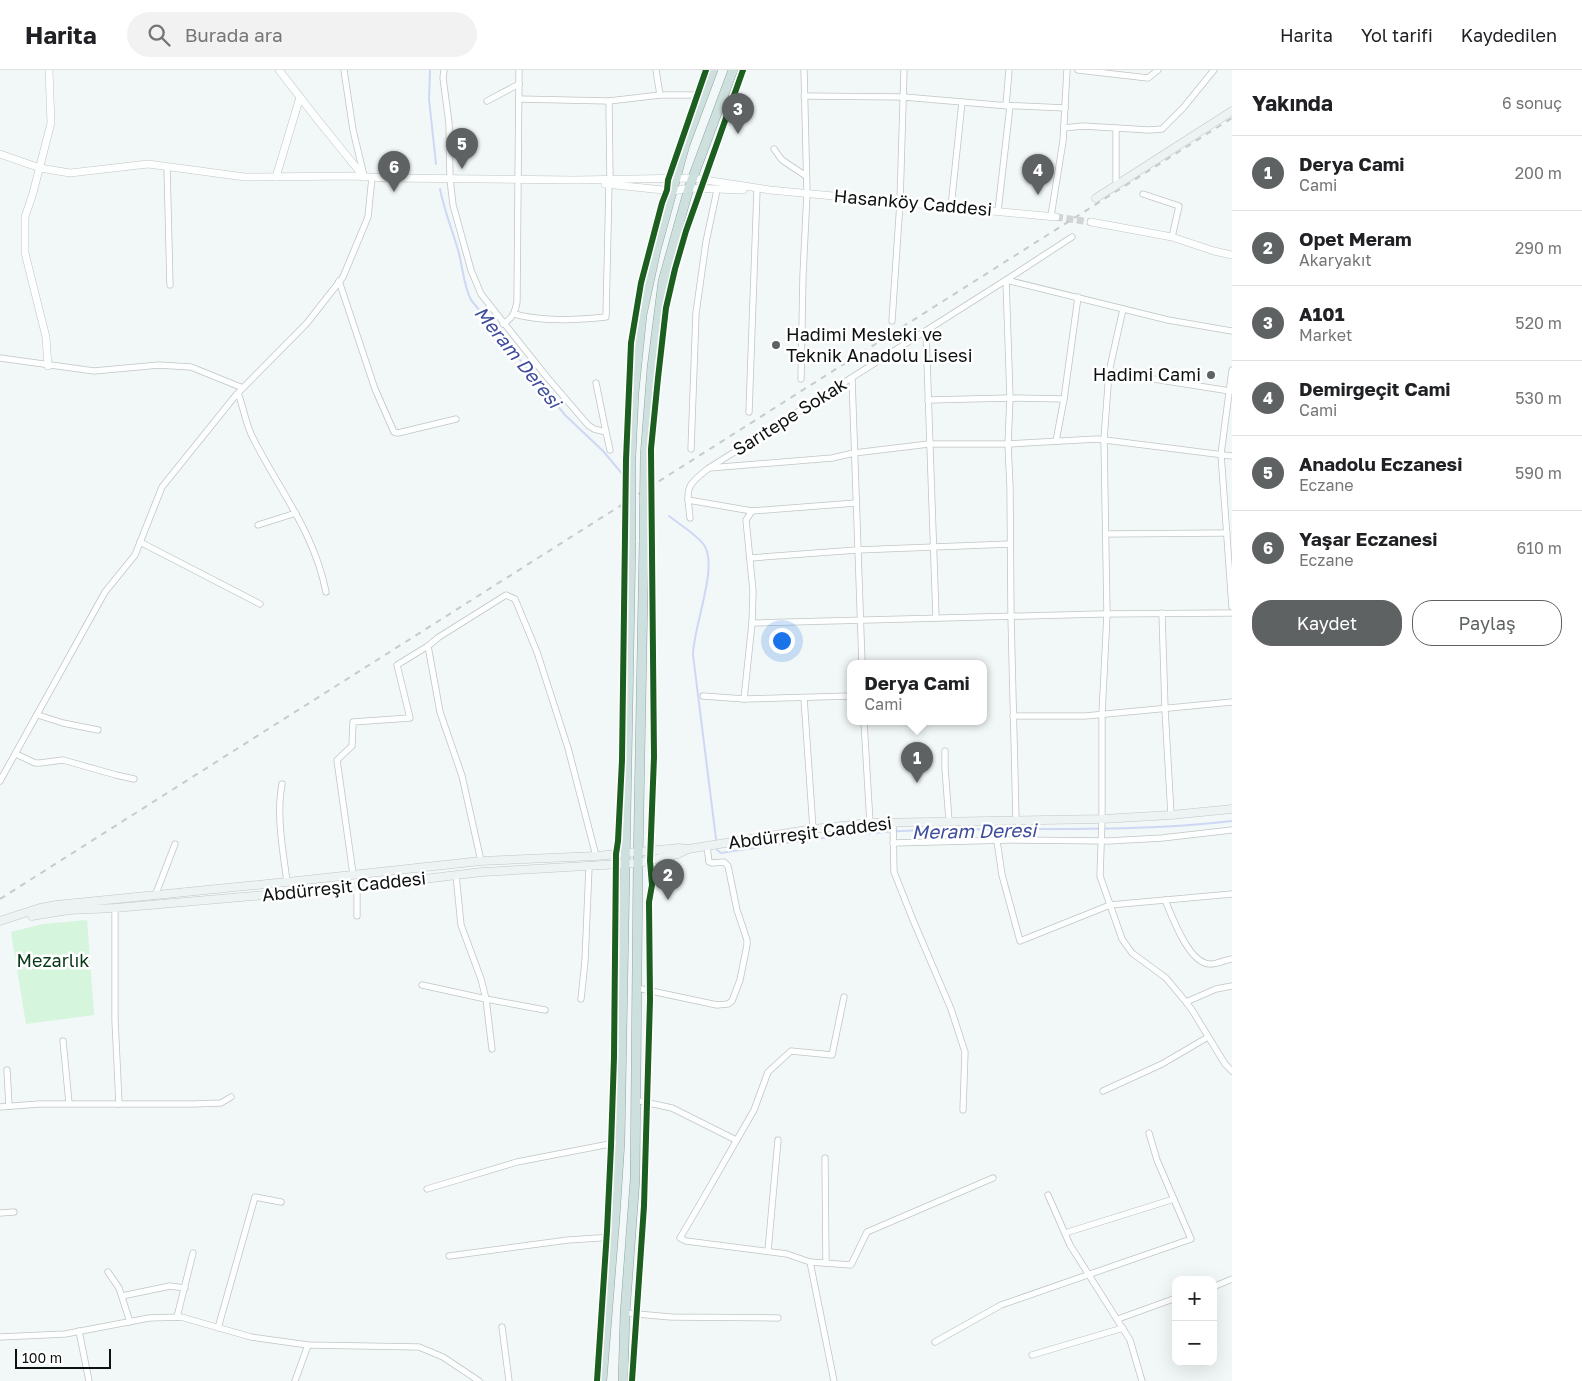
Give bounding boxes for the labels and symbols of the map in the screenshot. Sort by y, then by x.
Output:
pin: 3 [722,93,754,134]
pin: 5 [446,128,478,169]
pin: 6 [378,151,410,192]
pin: 4 [1022,154,1054,195]
street label: Hasanköy Caddesi [833,184,993,220]
water label: Meram Deresi [470,301,568,414]
place label: Hadimi Mesleki ve Teknik Anadolu Lisesi [786,323,972,366]
marker: Hadimi Mesleki ve Teknik Anadolu Lisesi [770,339,782,351]
place label: Hadimi Cami [1093,363,1201,385]
marker: Hadimi Cami [1205,369,1217,381]
street label: Sarıtepe Sokak [729,372,850,460]
your location [769,628,795,654]
pin: 1 [901,742,933,783]
street label: Abdürreşit Caddesi [727,811,893,853]
water label: Meram Deresi [911,818,1038,843]
pin: 2 [652,859,684,900]
street label: Abdürreşit Caddesi [261,866,427,906]
park label: Mezarlık [16,949,90,971]
scale bar [15,1346,111,1369]

